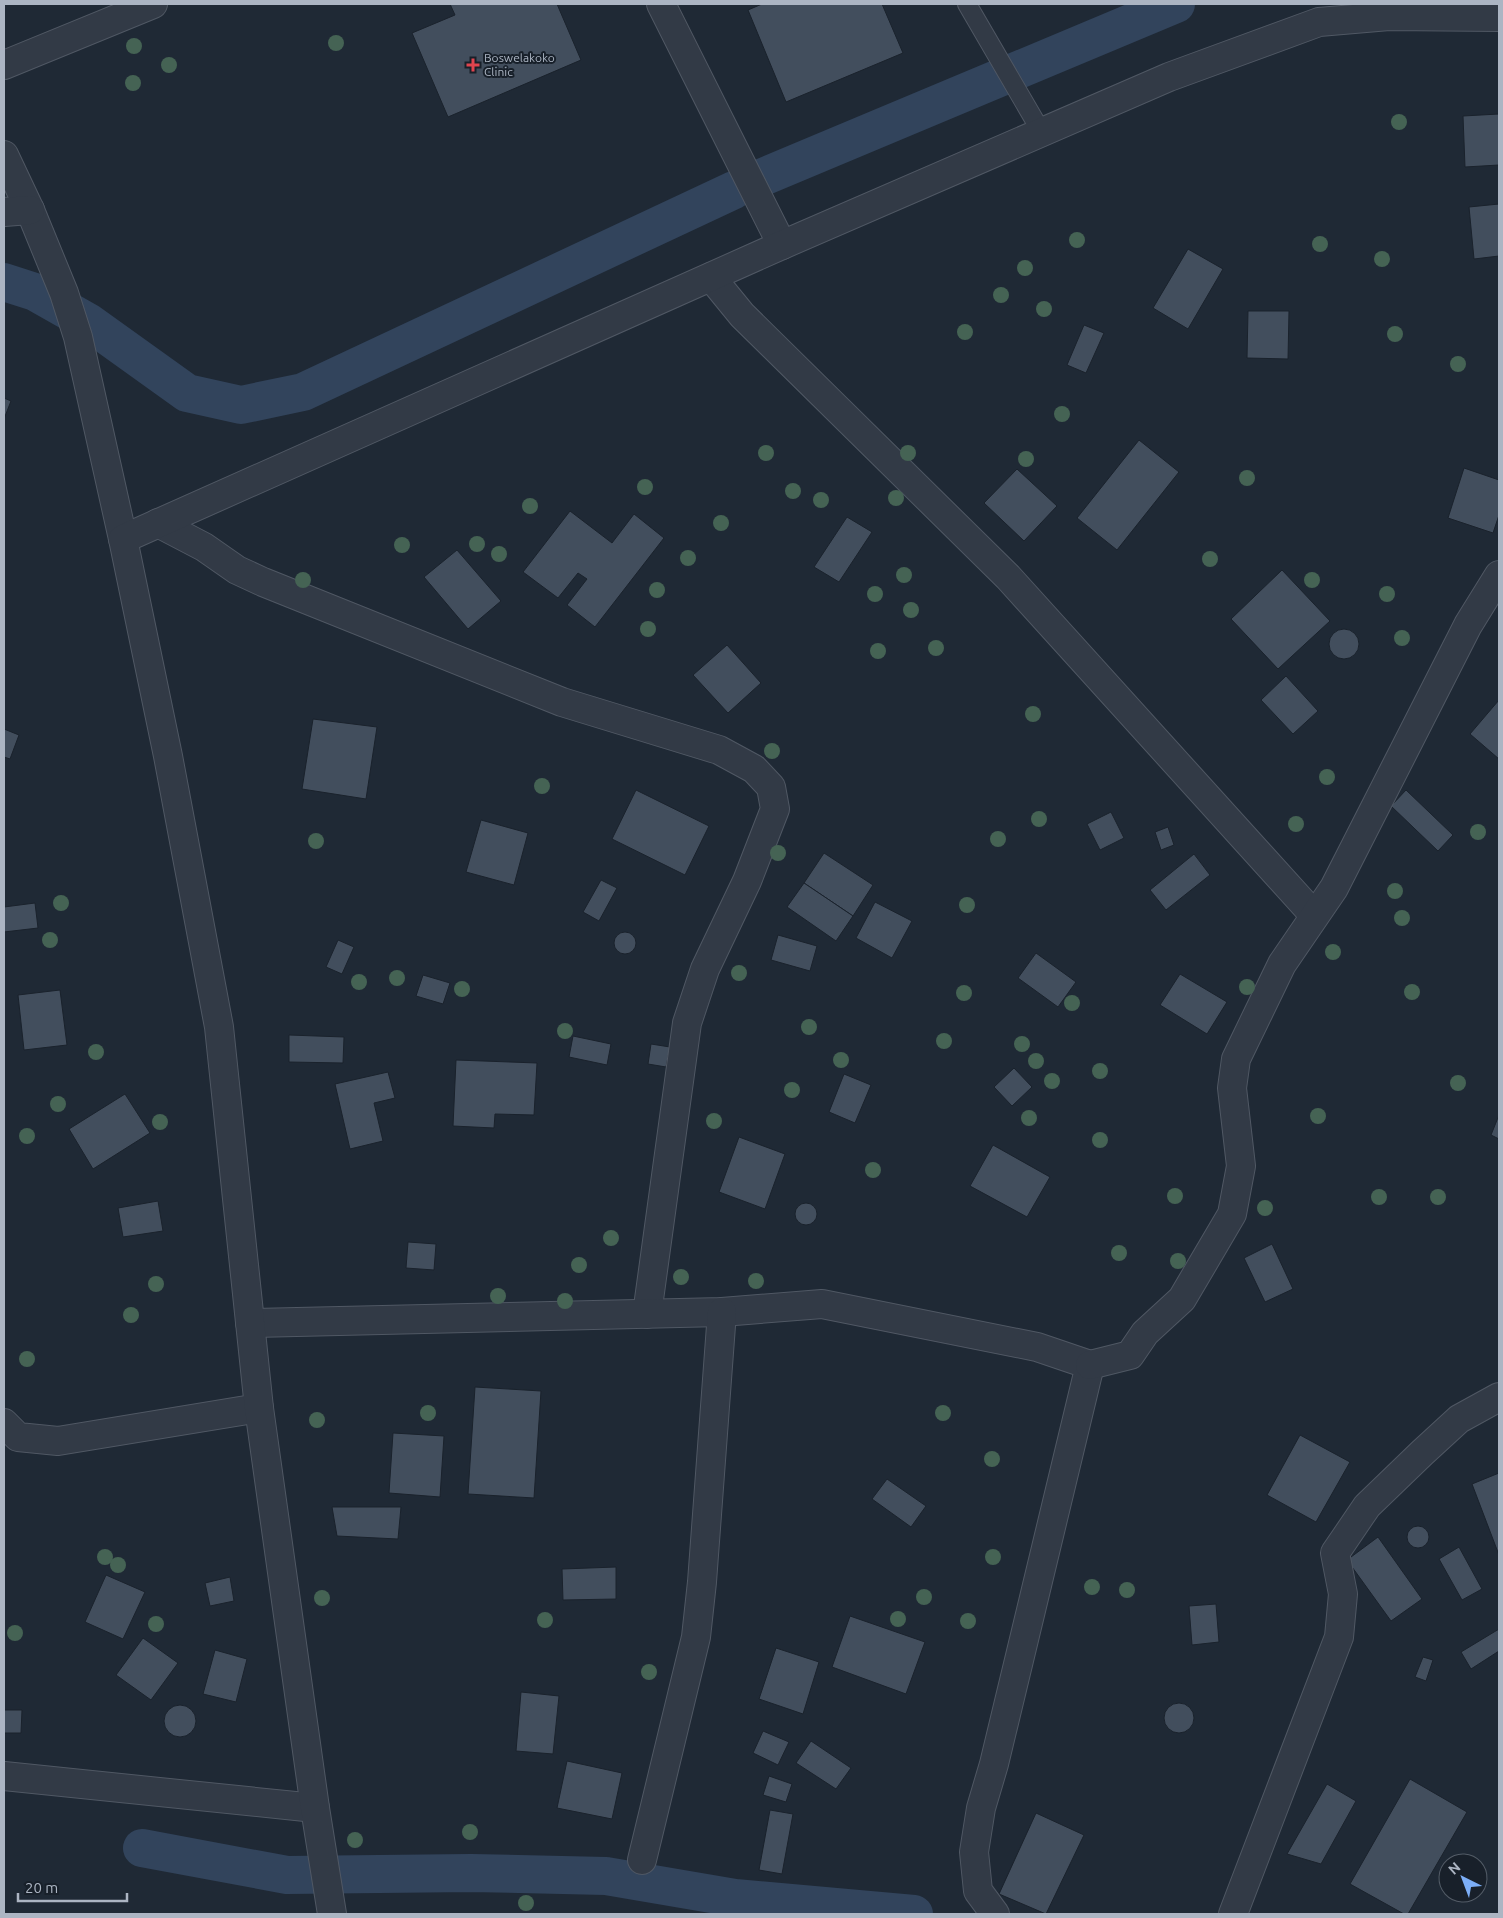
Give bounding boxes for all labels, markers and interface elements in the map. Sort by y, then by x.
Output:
place label: Boswelakoko Clinic [484,51,555,78]
marker: Boswelakoko Clinic [466,58,480,72]
north arrow [1438,1853,1488,1903]
text: N [1445,1859,1464,1878]
scale bar [18,1870,126,1902]
text: 20 m [25,1879,58,1896]

